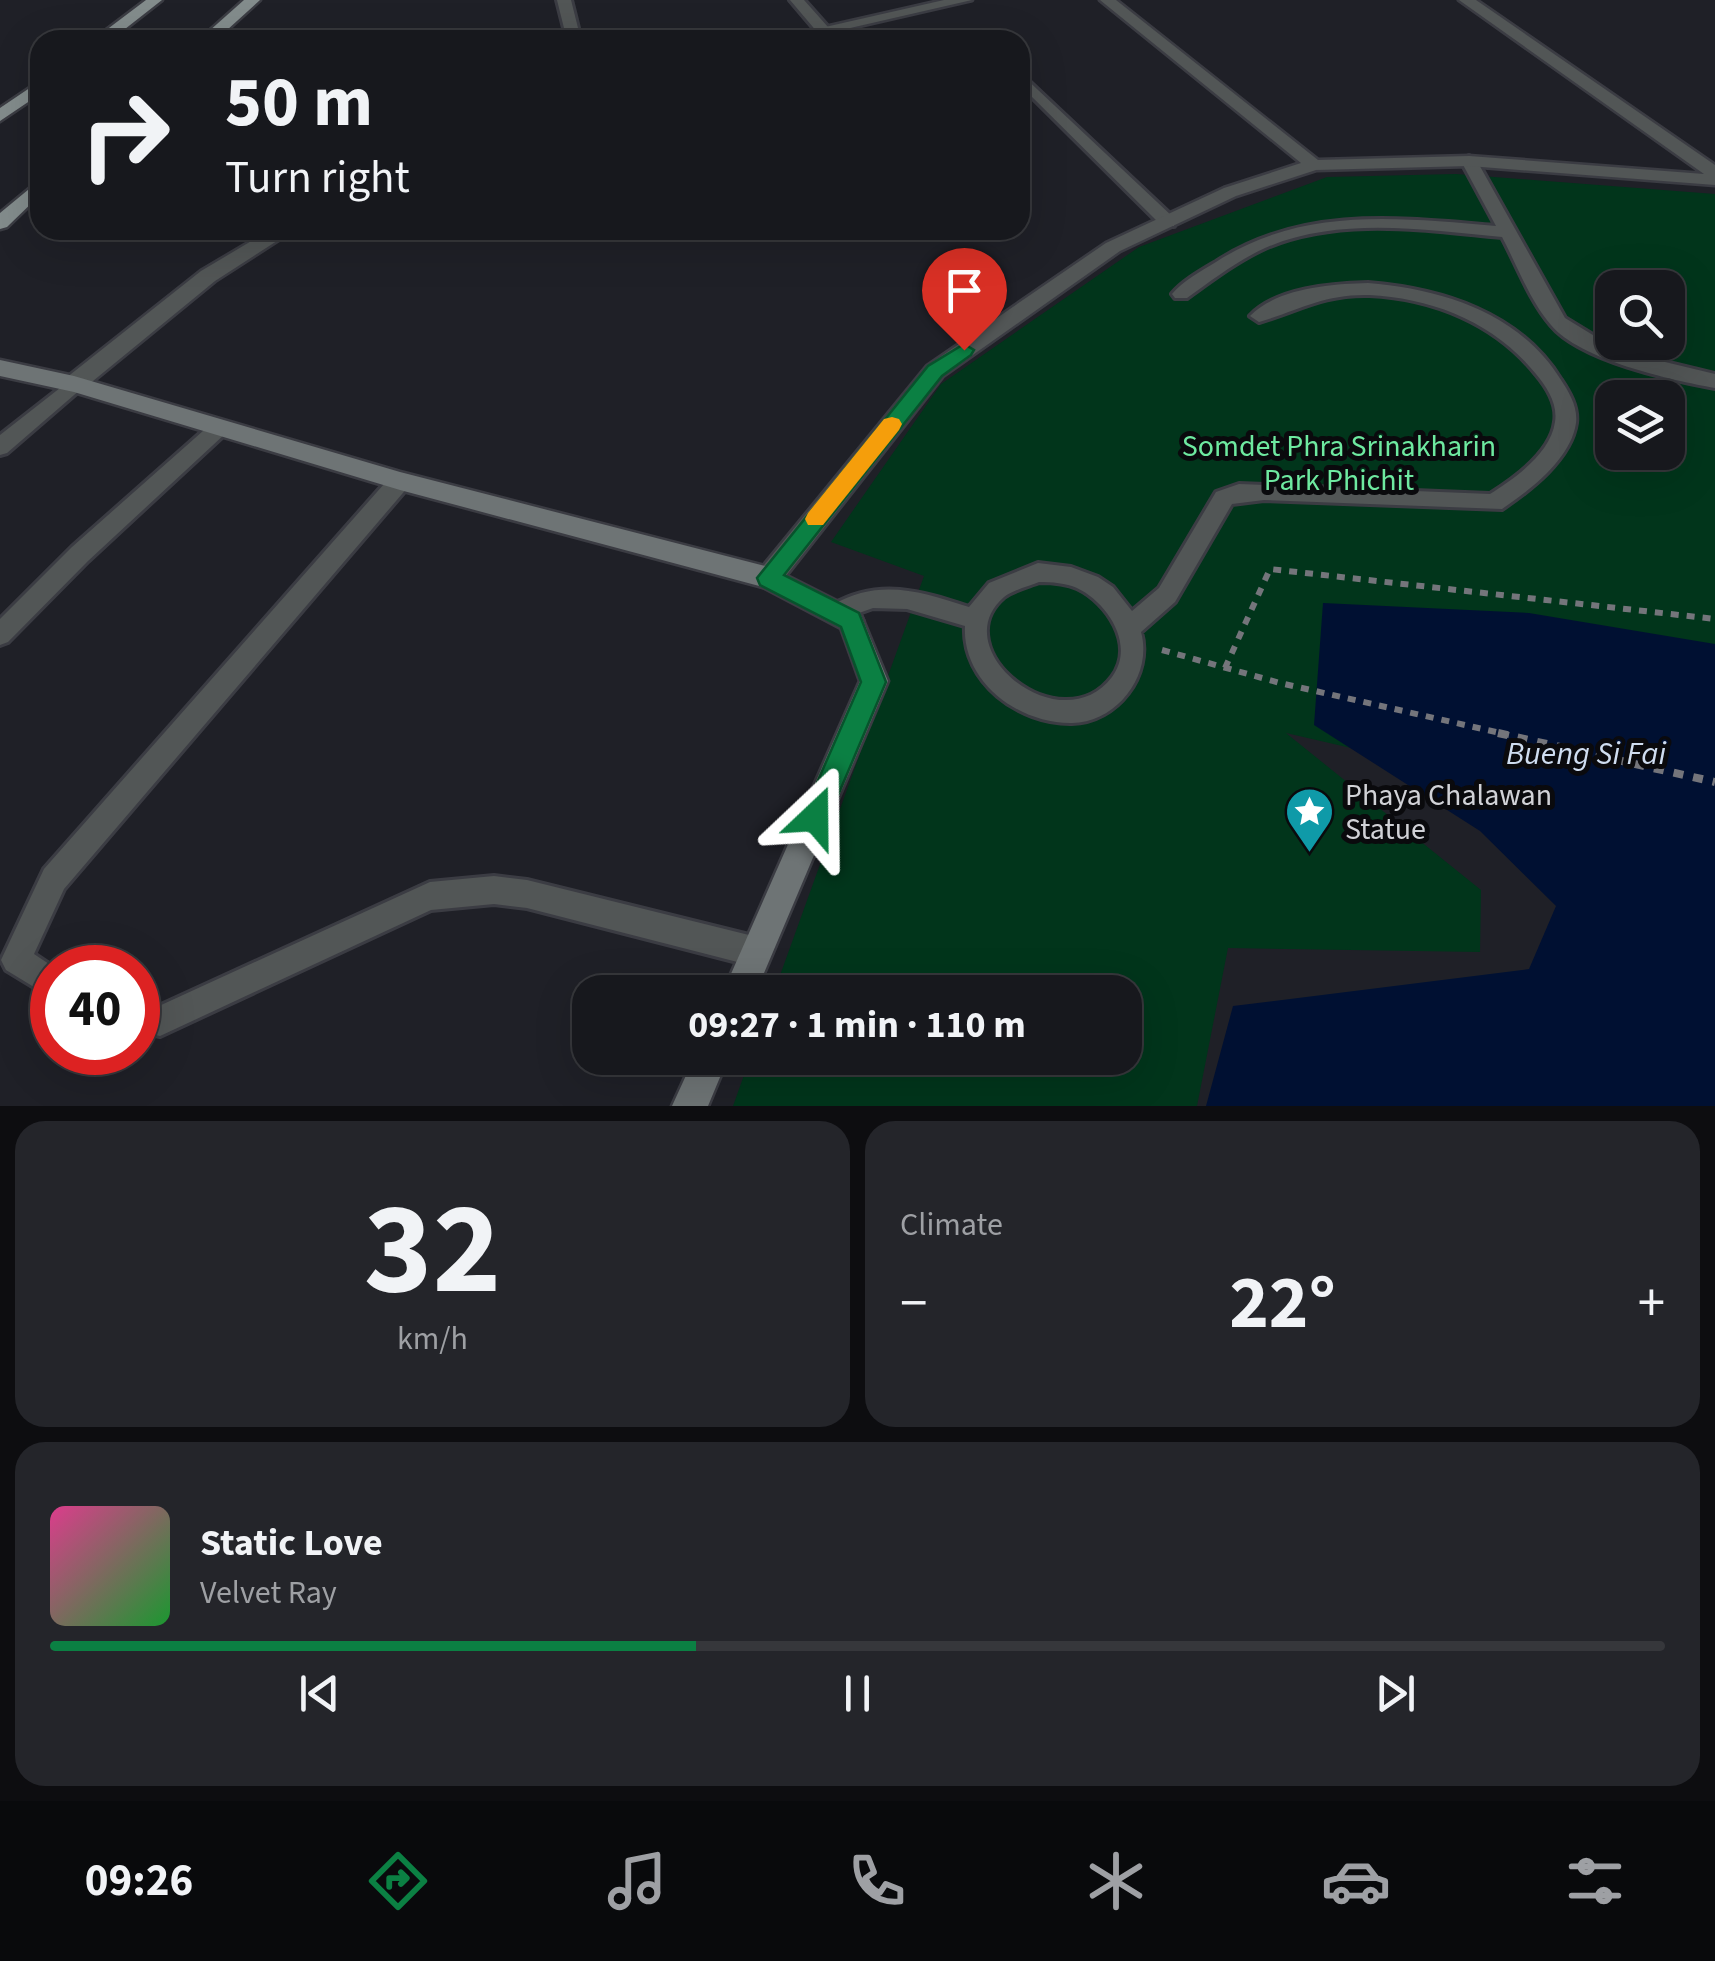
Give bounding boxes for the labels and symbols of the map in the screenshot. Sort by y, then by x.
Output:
pin [922,248,1007,351]
park label: Somdet Phra Srinakharin Park Phichit [1182,425,1496,502]
water label: Bueng Si Fai [1506,731,1666,777]
position arrow [763,765,867,869]
place label: Phaya Chalawan Statue [1345,774,1552,851]
place icon: Phaya Chalawan Statue [1284,786,1336,854]
speed limit sign: 40 [30,945,160,1075]

